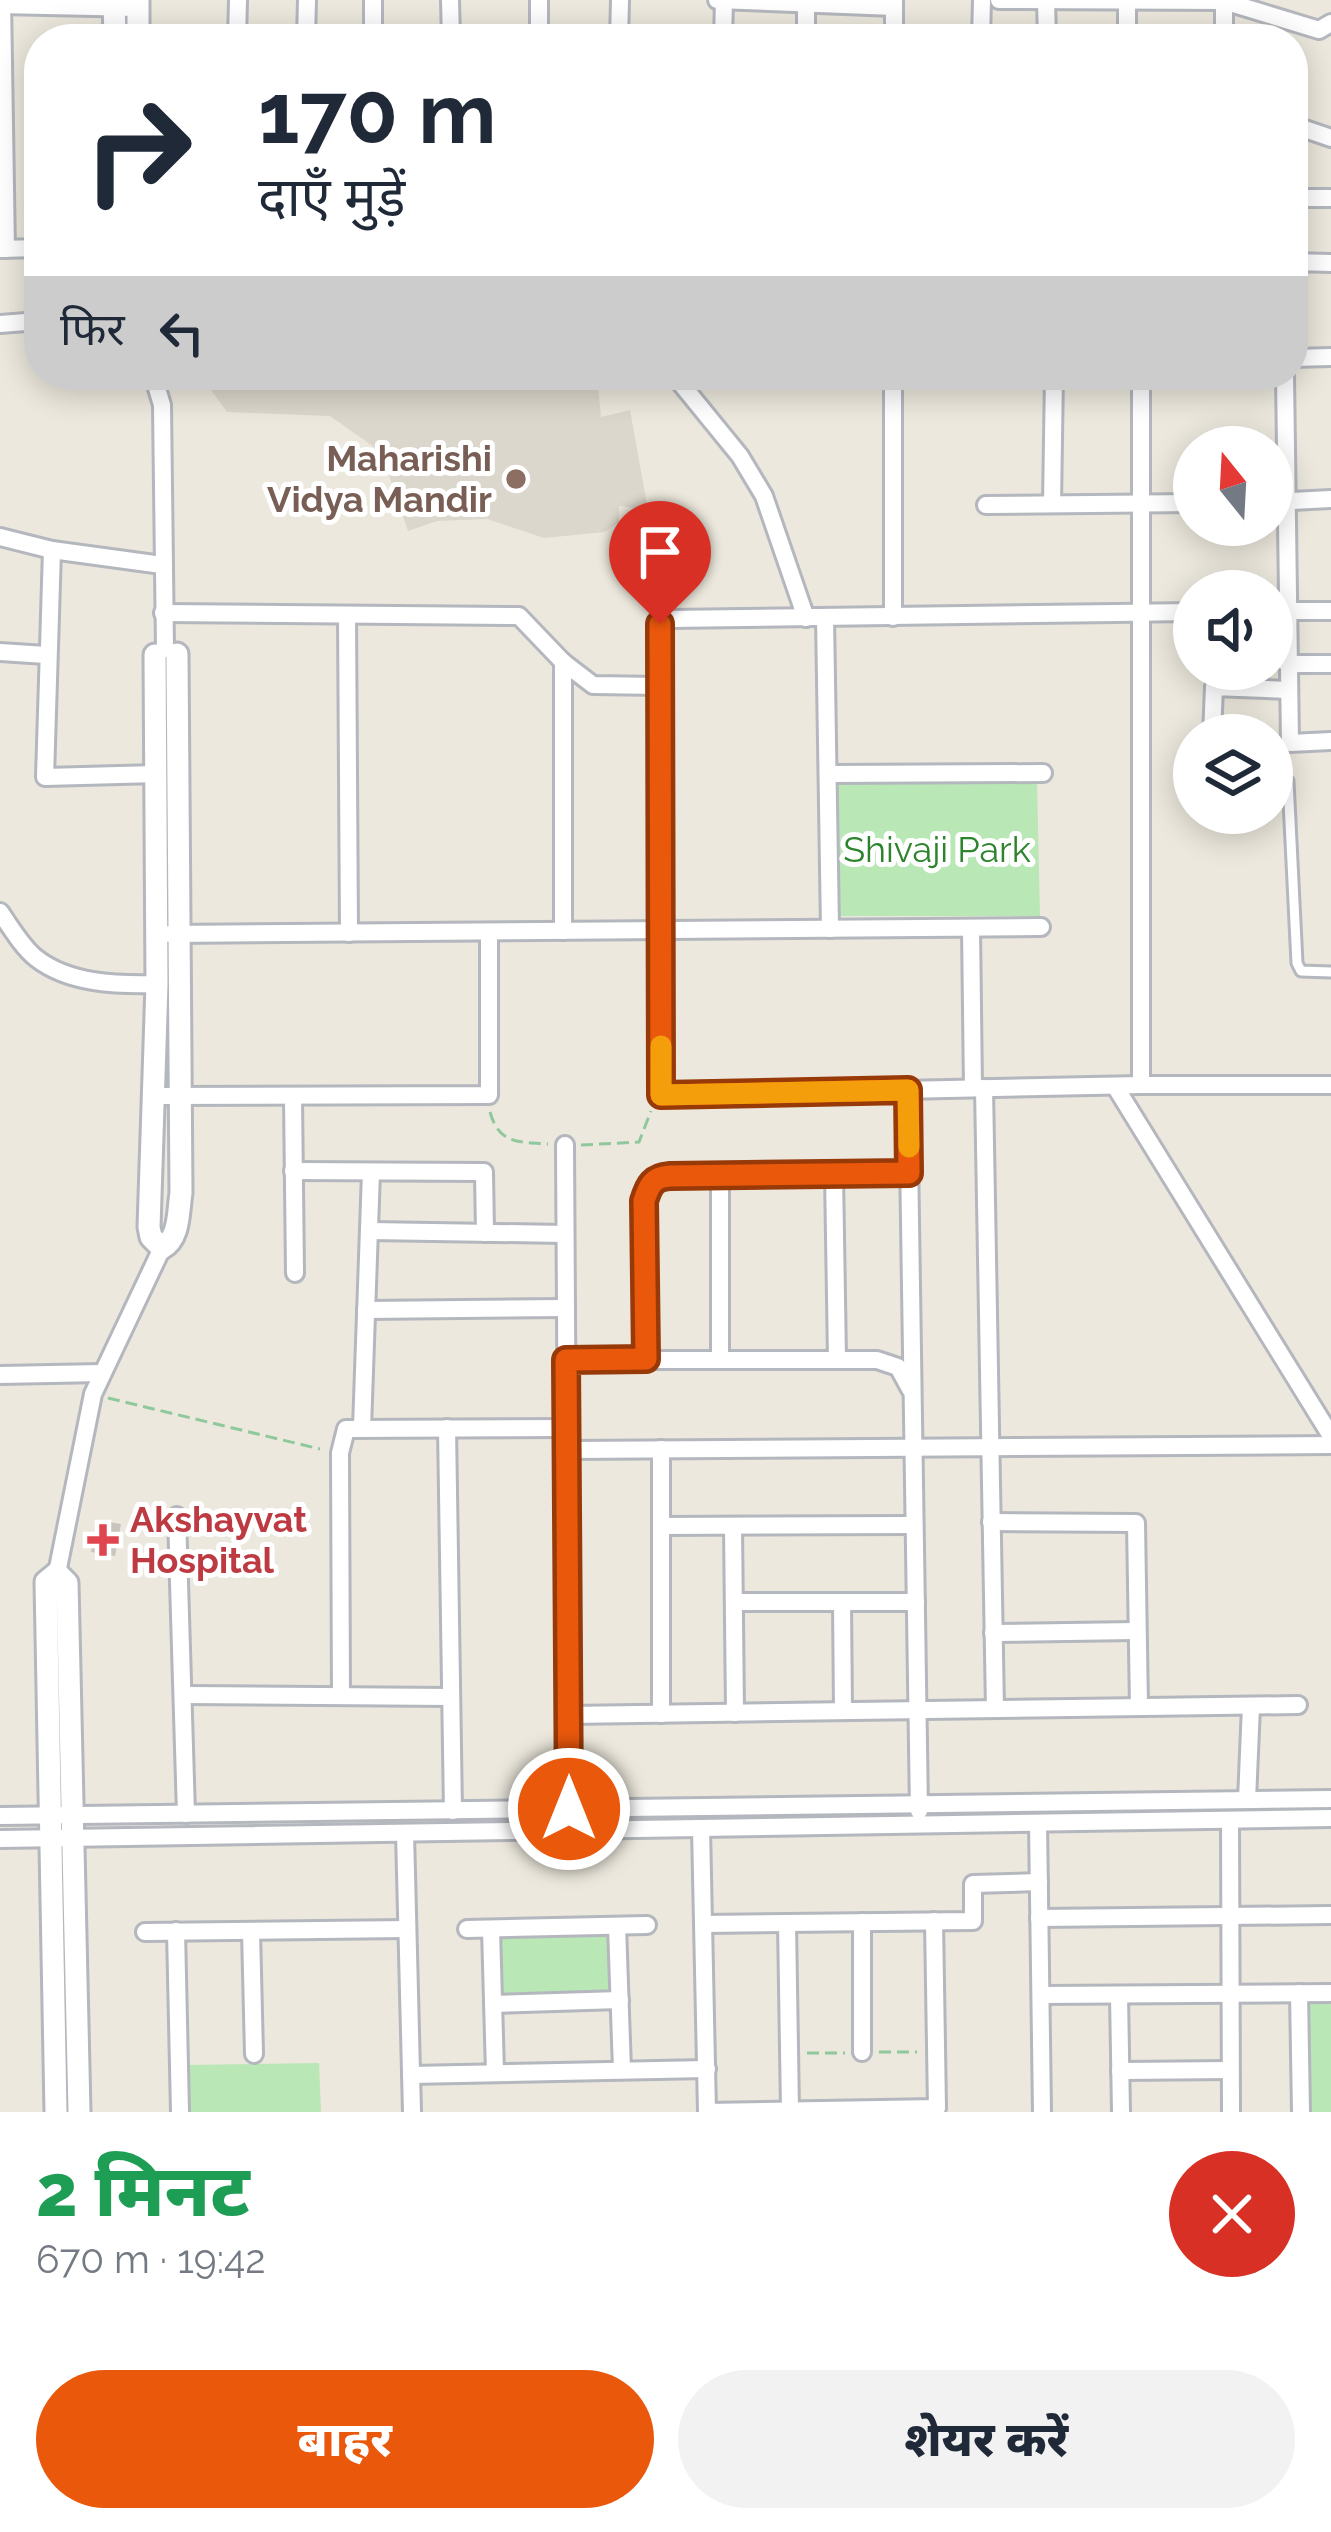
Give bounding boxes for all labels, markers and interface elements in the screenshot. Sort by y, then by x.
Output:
text: 170 m [258,64,497,163]
icon: right [60,72,216,228]
text: दाएँ मुड़ें [258,165,405,229]
icon: left [149,300,215,366]
text: फिर [60,303,125,356]
north arrow [1173,426,1293,546]
map controls [1173,426,1293,834]
place label: Maharishi Vidya Mandir [267,437,492,520]
marker: Maharishi Vidya Mandir [503,466,529,492]
pin [609,501,711,624]
icon: arrive [627,519,693,585]
button: sound [1173,570,1293,690]
button: layers [1173,714,1293,834]
park label: Shivaji Park [843,828,1031,870]
place label: Akshayvat Hospital [130,1498,307,1581]
marker: Akshayvat Hospital [87,1524,119,1556]
position arrow [506,1746,632,1872]
text: 2 मिनट [36,2148,250,2233]
button: close [1169,2151,1295,2277]
text: 670 m · 19:42 [36,2236,266,2282]
button: बाहर [36,2370,654,2508]
button: शेयर करें [678,2370,1295,2508]

